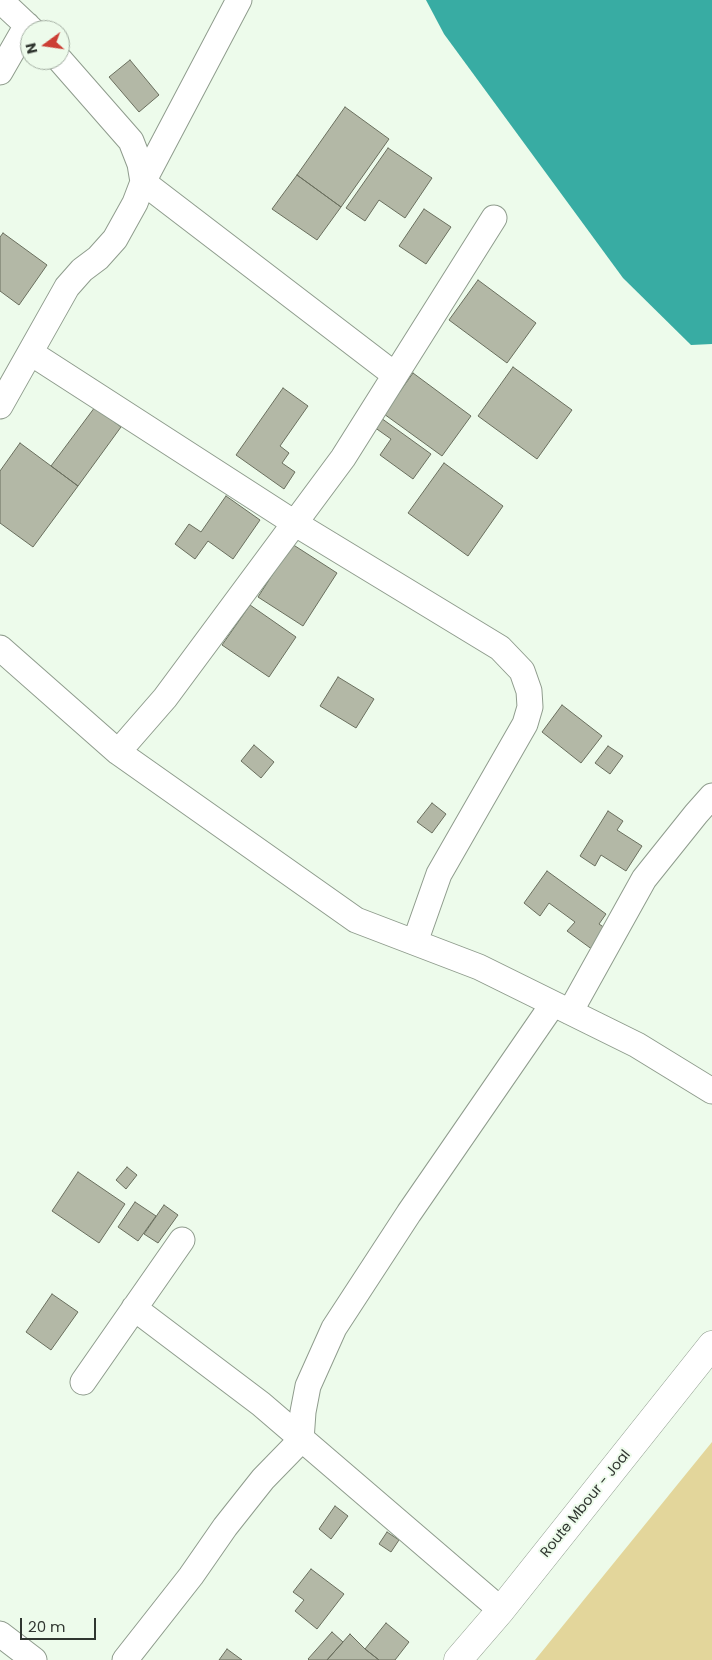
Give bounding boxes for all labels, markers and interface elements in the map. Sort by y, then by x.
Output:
north arrow [20,20,70,70]
text: N [20,41,42,56]
street label: Route Mbour - Joal [538,1447,634,1561]
scale bar [22,1608,99,1640]
text: 20 m [28,1616,66,1637]

